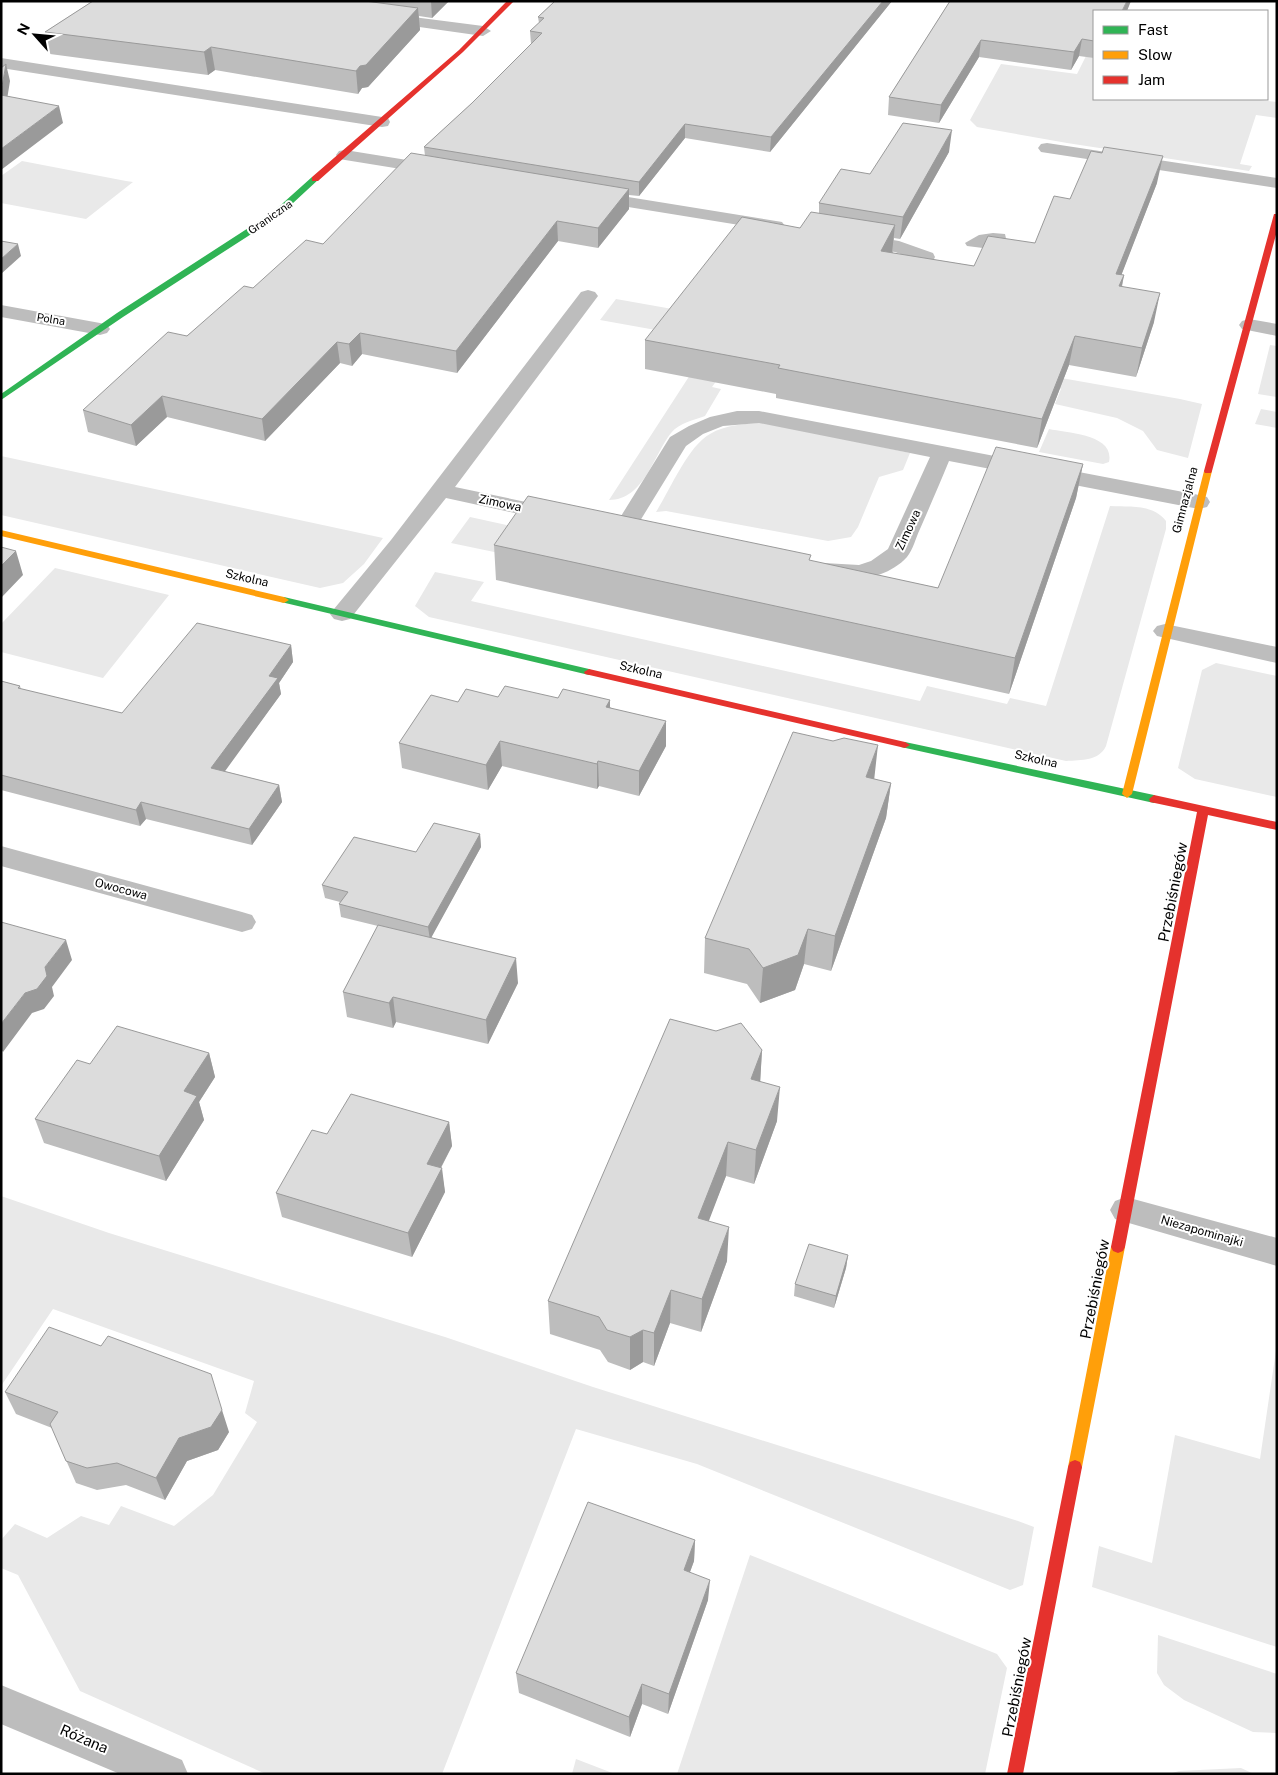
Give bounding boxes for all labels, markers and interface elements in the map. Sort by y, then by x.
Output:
north arrow [10,10,60,60]
legend [1093,10,1268,100]
text: N [14,21,33,38]
text: Fast [1138,21,1168,38]
text: Slow [1138,46,1173,63]
text: Jam [1138,71,1165,88]
street label: Graniczna [246,197,294,237]
street label: Polna [36,311,66,327]
street label: Gimnazjalna [1169,465,1201,535]
street label: Zimowa [477,492,523,514]
street label: Zimowa [892,507,924,553]
street label: Szkolna [224,566,270,590]
street label: Szkolna [618,658,664,682]
street label: Szkolna [1013,747,1059,771]
street label: Przebiśniegów [1154,840,1191,943]
street label: Owocowa [93,875,149,903]
street label: Niezapominajki [1159,1213,1245,1249]
street label: Przebiśniegów [1076,1237,1113,1340]
street label: Przebiśniegów [998,1635,1035,1738]
street label: Różana [58,1721,111,1756]

